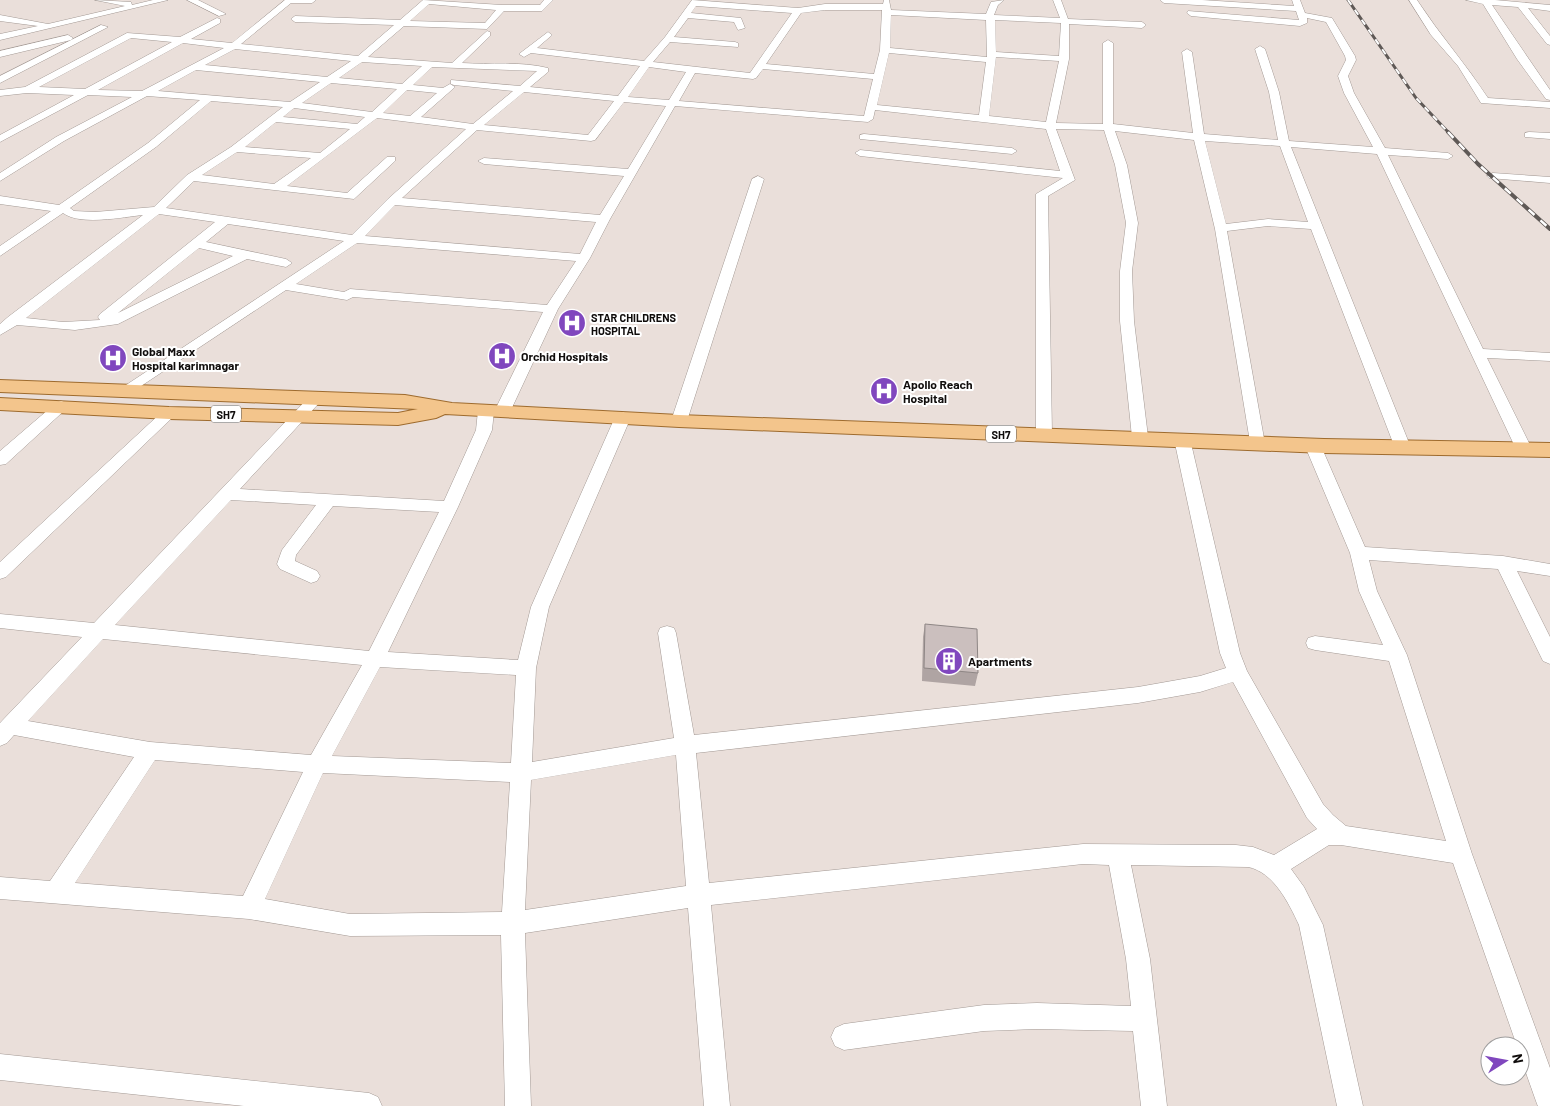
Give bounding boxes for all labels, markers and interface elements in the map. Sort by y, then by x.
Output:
hospital icon: STAR CHILDRENS HOSPITAL [557,308,587,338]
place label: STAR CHILDRENS HOSPITAL [591,311,677,337]
hospital icon: Orchid Hospitals [487,341,517,371]
hospital icon: Global Maxx Hospital karimnagar [98,343,128,373]
place label: Global Maxx Hospital karimnagar [132,344,239,372]
place label: Orchid Hospitals [521,349,608,363]
hospital icon: Apollo Reach Hospital [869,376,899,406]
place label: Apollo Reach Hospital [903,377,973,405]
road number: SH7 [211,406,241,422]
road number: SH7 [986,426,1016,442]
building icon: Apartments [934,646,964,676]
place label: Apartments [968,654,1032,668]
north arrow [1480,1036,1530,1086]
text: N [1509,1052,1527,1065]

